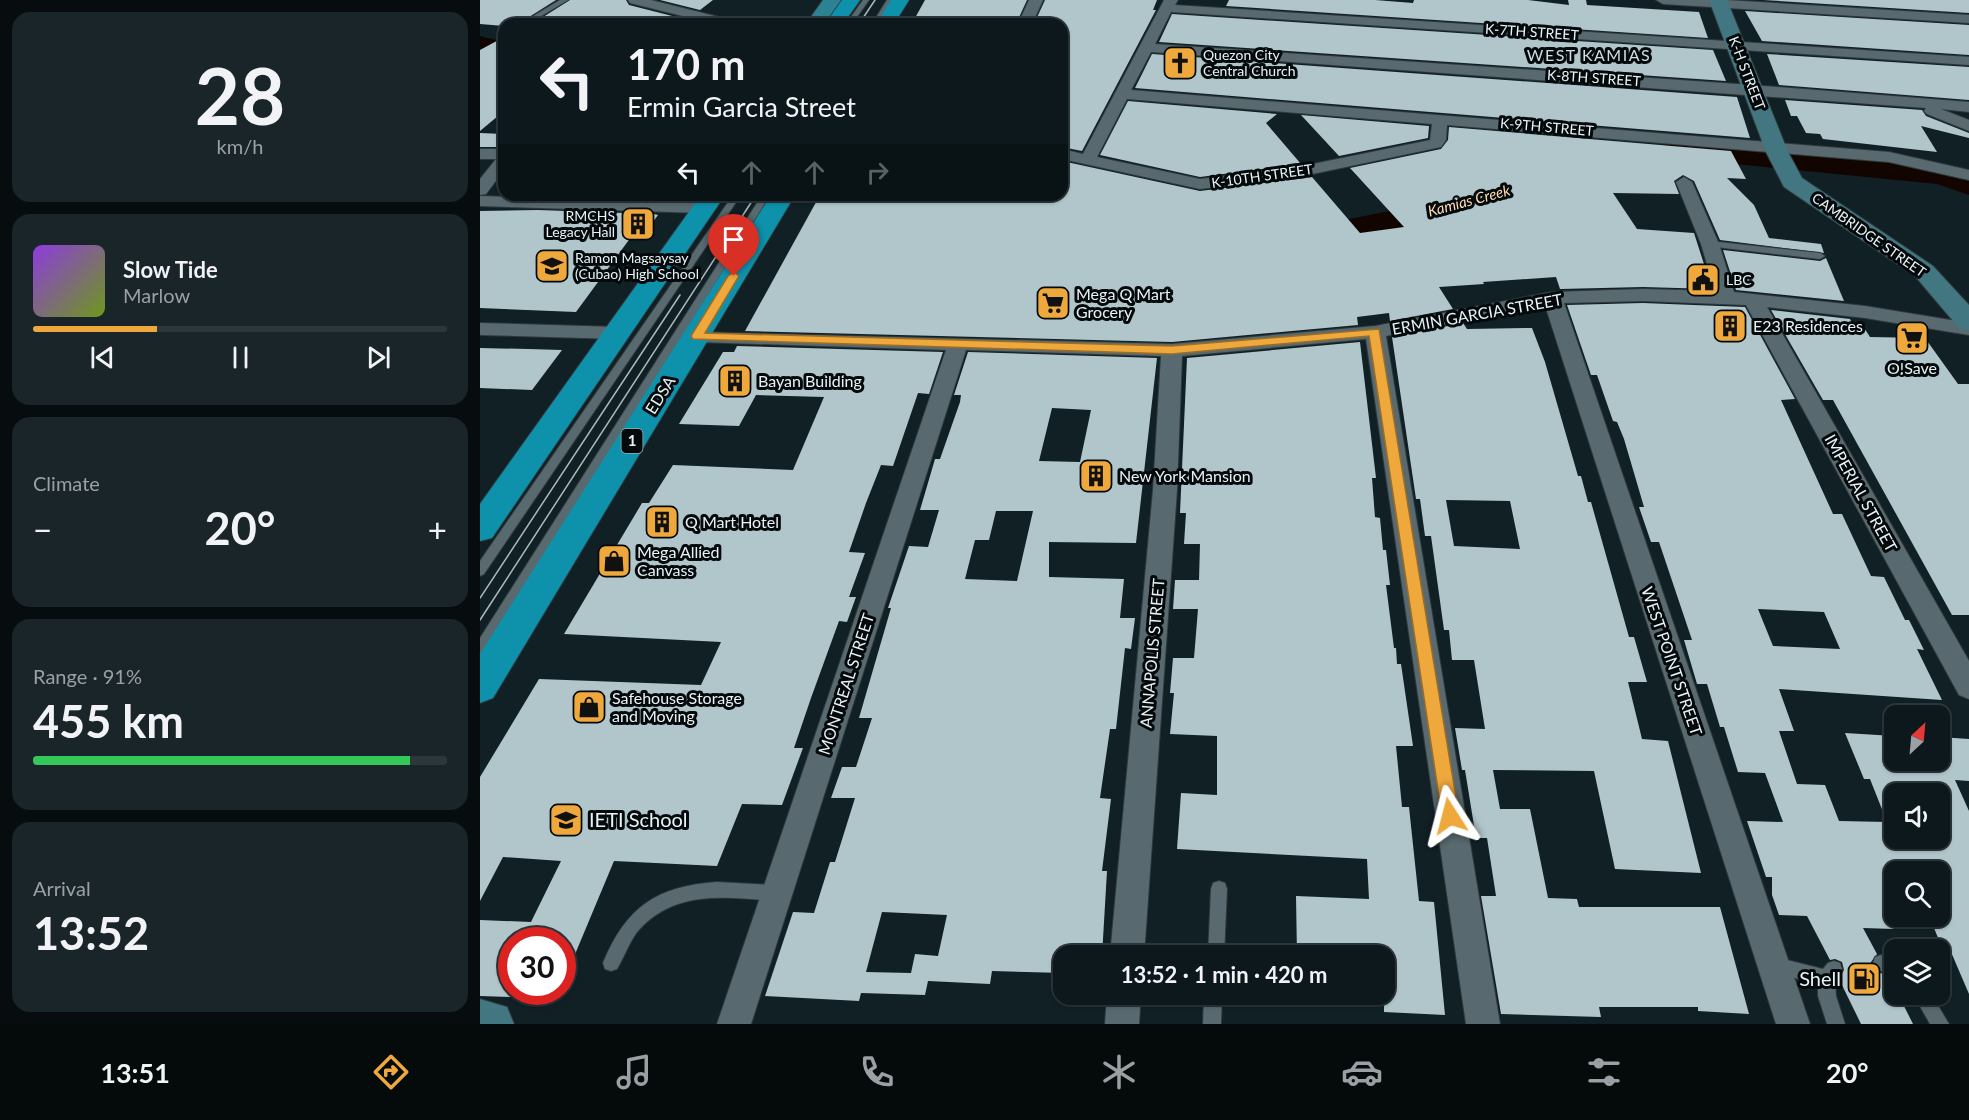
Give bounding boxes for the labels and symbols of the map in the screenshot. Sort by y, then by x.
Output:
street label: K-7TH STREET [1485,20,1580,43]
street label: K-H STREET [1726,34,1770,113]
church icon: Quezon City Central Church [1162,45,1198,81]
district label: WEST KAMIAS [1527,45,1651,64]
place label: Quezon City Central Church [1203,46,1295,79]
street label: K-8TH STREET [1547,66,1642,89]
street label: K-9TH STREET [1500,114,1595,139]
street label: K-10TH STREET [1210,160,1314,191]
water label: Kamias Creek [1426,180,1513,220]
street label: CAMBRIDGE STREET [1809,189,1930,281]
building icon: RMCHS Legacy Hall [620,206,656,242]
place label: RMCHS Legacy Hall [546,207,615,240]
pin [708,214,759,276]
school or university icon: Ramon Magsaysay (Cubao) High School [534,248,570,284]
place label: Ramon Magsaysay (Cubao) High School [575,249,699,282]
public building icon: LBC [1685,262,1721,298]
place label: LBC [1726,271,1752,288]
place label: Mega Q Mart Grocery [1076,284,1171,321]
supermarket icon: Mega Q Mart Grocery [1035,285,1071,321]
street label: ERMIN GARCIA STREET [1390,289,1564,338]
building icon: E23 Residences [1712,308,1748,344]
place label: E23 Residences [1753,316,1863,335]
supermarket icon: O!Save [1894,320,1930,356]
place label: O!Save [1887,358,1937,377]
building icon: Bayan Building [717,363,753,399]
place label: Bayan Building [758,371,862,390]
street label: EDSA [641,372,679,417]
road number: 1 [622,429,642,453]
street label: IMPERIAL STREET [1821,431,1902,555]
building icon: New York Mansion [1078,458,1114,494]
place label: New York Mansion [1119,466,1251,485]
building icon: Q Mart Hotel [644,504,680,540]
place label: Q Mart Hotel [685,512,779,531]
place label: Mega Allied Canvass [637,542,720,579]
shop icon: Mega Allied Canvass [596,543,632,579]
street label: ANNAPOLIS STREET [1135,577,1168,729]
street label: WEST POINT STREET [1638,584,1707,738]
street label: MONTREAL STREET [814,610,877,757]
place label: Safehouse Storage and Moving [612,688,742,725]
shop icon: Safehouse Storage and Moving [571,689,607,725]
north arrow [1884,705,1950,771]
position arrow [1418,784,1482,848]
school or university icon: IETI School [548,802,584,838]
place label: IETI School [589,807,688,831]
speed limit sign: 30 [498,927,576,1005]
fuel station icon: Shell [1846,961,1882,997]
place label: Shell [1799,966,1841,990]

